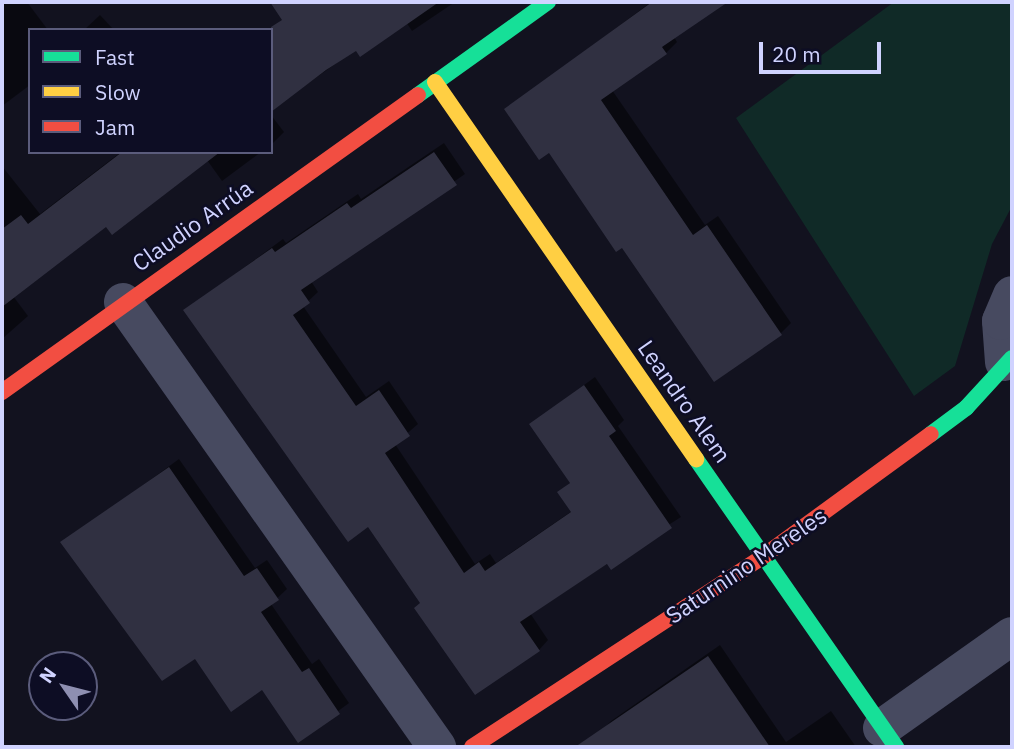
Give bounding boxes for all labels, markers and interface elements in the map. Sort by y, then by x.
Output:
legend [28,28,273,154]
scale bar [762,28,884,72]
text: 20 m [772,40,821,68]
text: Fast [95,43,135,71]
text: Slow [95,78,141,106]
text: Jam [95,113,135,141]
street label: Claudio Arrúa [127,173,257,277]
street label: Leandro Alem [633,335,737,467]
street label: Saturnino Mereles [660,501,832,629]
north arrow [28,651,98,721]
text: N [34,663,61,688]

